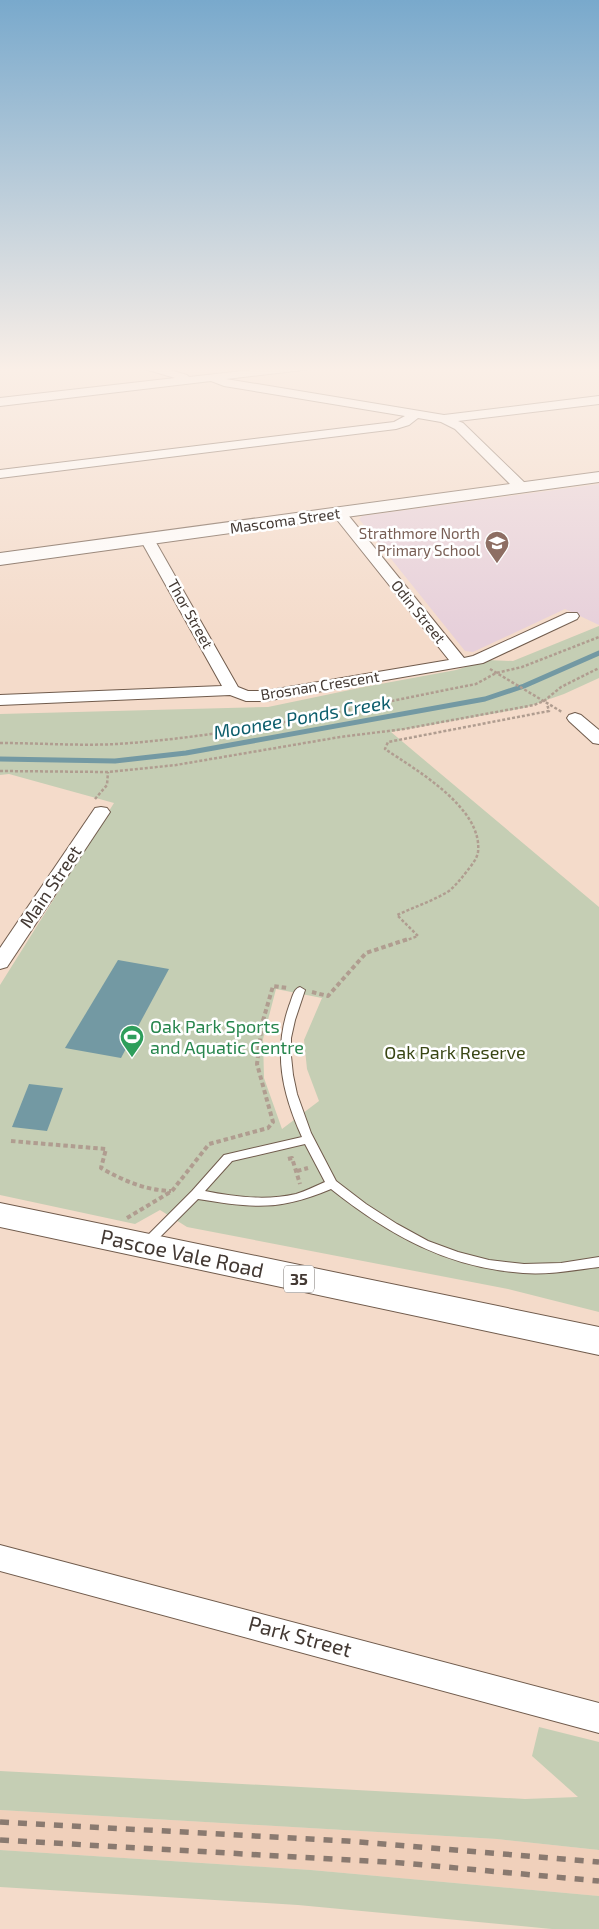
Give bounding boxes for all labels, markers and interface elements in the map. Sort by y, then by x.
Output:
street label: Mascoma Street [229,503,341,537]
place label: Strathmore North Primary School [359,524,481,559]
school or university icon: Strathmore North Primary School [484,530,510,564]
street label: Thor Street [164,576,217,652]
street label: Odin Street [388,576,450,647]
street label: Brosnan Crescent [259,667,381,703]
water label: Moonee Ponds Creek [211,690,393,743]
street label: Main Street [15,841,86,932]
place label: Oak Park Sports and Aquatic Centre [150,1015,304,1058]
sports icon: Oak Park Sports and Aquatic Centre [119,1024,145,1058]
park label: Oak Park Reserve [384,1041,526,1063]
street label: Pascoe Vale Road [98,1223,266,1282]
road number: 35 [284,1266,314,1292]
street label: Park Street [246,1610,355,1661]

